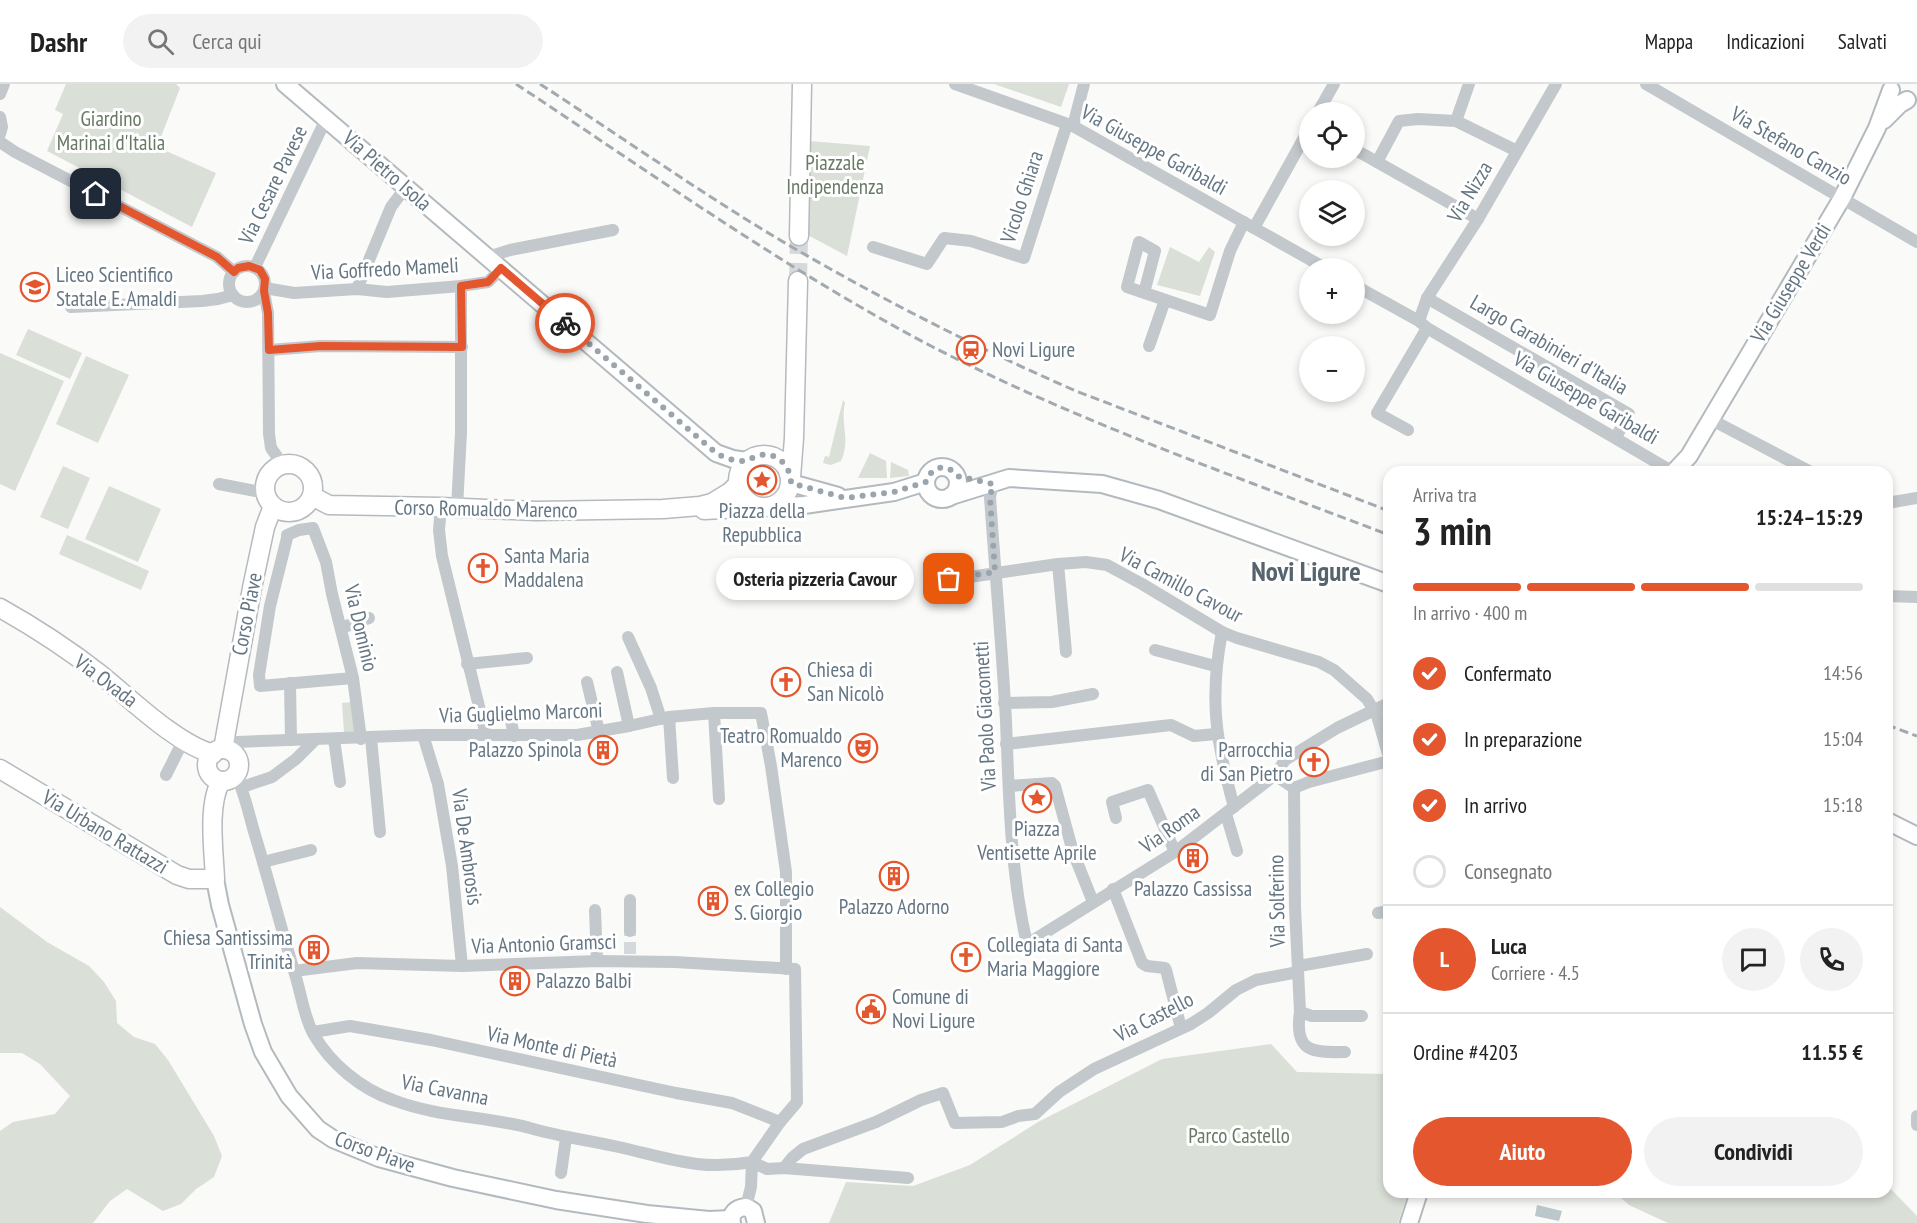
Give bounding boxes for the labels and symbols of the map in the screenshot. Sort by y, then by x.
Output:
street label: Via Giuseppe Garibaldi [1075,98,1232,201]
street label: Via Stefano Canzio [1725,100,1856,191]
park label: Giardino Marinai d'Italia [57,105,165,156]
street label: Via Cesare Pavese [232,121,313,250]
street label: Via Pietro Isola [336,124,437,217]
street label: Vicolo Ghiara [994,147,1049,247]
park label: Piazzale Indipendenza [786,149,884,200]
street label: Via Nizza [1440,156,1498,228]
pin [70,168,121,219]
street label: Via Giuseppe Verdi [1744,218,1837,348]
street label: Via Goffredo Mameli [310,251,459,286]
place label: Liceo Scientifico Statale E. Amaldi [56,261,177,312]
school or university icon: Liceo Scientifico Statale E. Amaldi [19,271,51,303]
street label: Largo Carabinieri d'Italia [1466,288,1633,401]
courier [535,293,595,353]
station icon: Novi Ligure [955,334,987,366]
place label: Novi Ligure [992,336,1075,363]
street label: Via Giuseppe Garibaldi [1508,345,1664,450]
place icon: Piazza della Repubblica [746,464,778,496]
street label: Corso Romualdo Marenco [394,493,578,524]
place label: Piazza della Repubblica [719,497,805,548]
street label: Via Camillo Cavour [1114,540,1248,629]
place label: Santa Maria Maddalena [504,542,590,593]
church icon: Santa Maria Maddalena [467,552,499,584]
pin [923,553,974,604]
district label: Novi Ligure [1251,554,1361,588]
callout: Osteria pizzeria Cavour [715,558,913,600]
street label: Corso Piave [225,570,268,658]
street label: Via Dominio [338,581,385,674]
street label: Via Paolo Giacometti [967,640,1002,793]
street label: Via Ovada [68,647,143,713]
place label: Chiesa di San Nicolò [807,656,884,707]
church icon: Chiesa di San Nicolò [770,666,802,698]
street label: Via Guglielmo Marconi [438,696,603,729]
place label: Teatro Romualdo Marenco [720,722,842,773]
theatre icon: Teatro Romualdo Marenco [847,732,879,764]
building icon: Palazzo Spinola [587,734,619,766]
place label: Palazzo Spinola [469,736,582,763]
place label: Parrocchia di San Pietro [1201,736,1293,787]
church icon: Parrocchia di San Pietro [1298,746,1330,778]
place icon: Piazza Ventisette Aprile [1021,782,1053,814]
street label: Via Urbano Rattazzi [37,783,173,880]
street label: Via De Ambrosis [446,786,489,907]
street label: Via Roma [1133,798,1205,860]
place label: Piazza Ventisette Aprile [976,815,1097,866]
building icon: Palazzo Cassissa [1177,842,1209,874]
street label: Via Solferino [1262,854,1291,949]
building icon: Palazzo Adorno [878,860,910,892]
place label: ex Collegio S. Giorgio [734,875,814,926]
place label: Palazzo Cassissa [1134,875,1252,902]
building icon: ex Collegio S. Giorgio [697,885,729,917]
place label: Palazzo Adorno [839,893,949,920]
place label: Chiesa Santissima Trinità [163,924,293,975]
street label: Via Antonio Gramsci [470,927,617,960]
place label: Collegiata di Santa Maria Maggiore [987,931,1123,982]
building icon: Chiesa Santissima Trinità [298,934,330,966]
church icon: Collegiata di Santa Maria Maggiore [950,941,982,973]
building icon: Palazzo Balbi [499,965,531,997]
place label: Palazzo Balbi [536,967,632,994]
place label: Comune di Novi Ligure [892,983,975,1034]
street label: Via Castello [1109,985,1198,1048]
public building icon: Comune di Novi Ligure [855,993,887,1025]
street label: Via Monte di Pietà [484,1019,620,1073]
street label: Via Cavanna [398,1068,491,1111]
park label: Parco Castello [1188,1122,1290,1149]
street label: Corso Piave [331,1125,419,1179]

